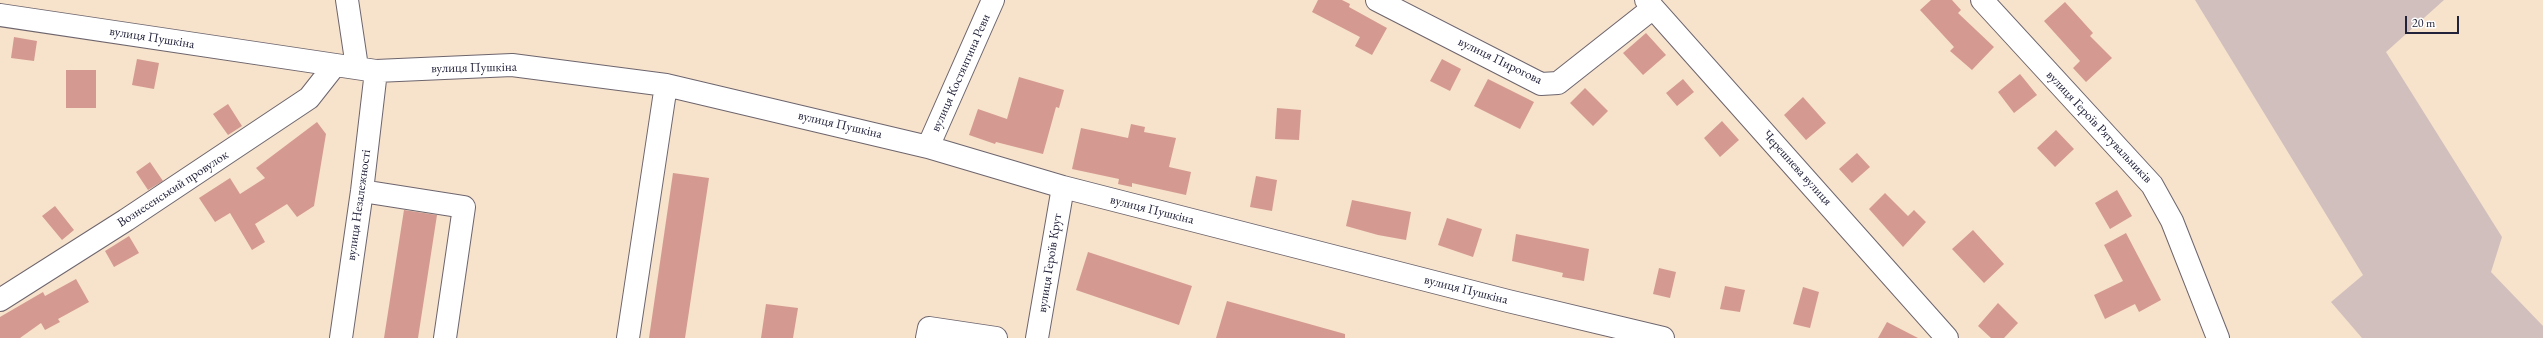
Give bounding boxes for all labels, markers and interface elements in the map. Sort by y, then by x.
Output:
scale bar [2407,8,2461,34]
street label: вулиця Костянтина Реви [928,12,994,134]
text: 20 m [2412,15,2435,31]
street label: вулиця Пушкіна [108,24,196,52]
street label: вулиця Пирогова [1455,34,1545,88]
street label: вулиця Пушкіна [431,59,517,77]
street label: вулиця Героїв Рятувальників [2043,67,2155,187]
street label: вулиця Пушкіна [796,108,884,142]
street label: Черешнева вулиця [1759,127,1835,209]
street label: Вознесенський провулок [114,147,232,231]
street label: вулиця Незалежності [343,149,375,261]
street label: вулиця Пушкіна [1109,192,1195,228]
street label: вулиця Героїв Крут [1034,212,1066,314]
street label: вулиця Пушкіна [1423,272,1509,308]

